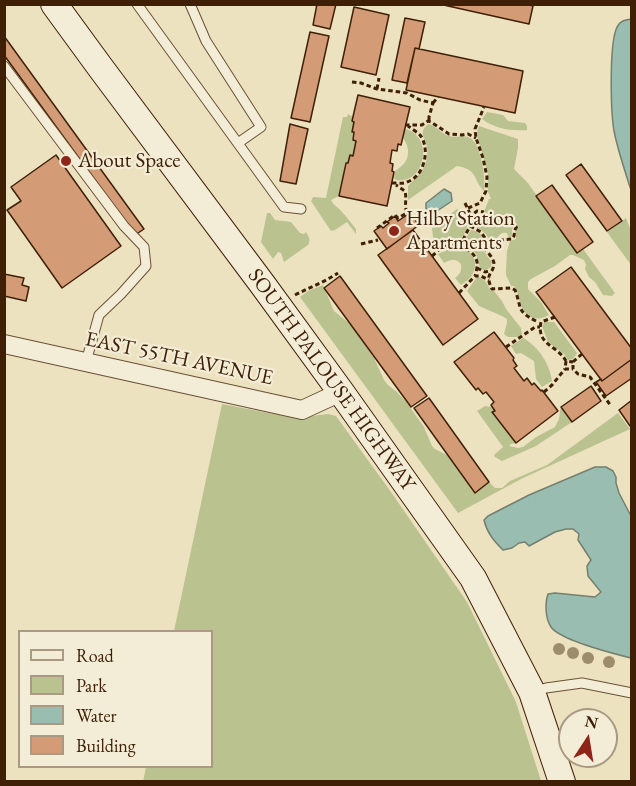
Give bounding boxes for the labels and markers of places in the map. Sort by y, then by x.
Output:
place label: About Space [78,148,181,174]
marker: About Space [59,154,73,168]
place label: Hilby Station Apartments [406,206,515,256]
marker: Hilby Station Apartments [387,224,401,238]

